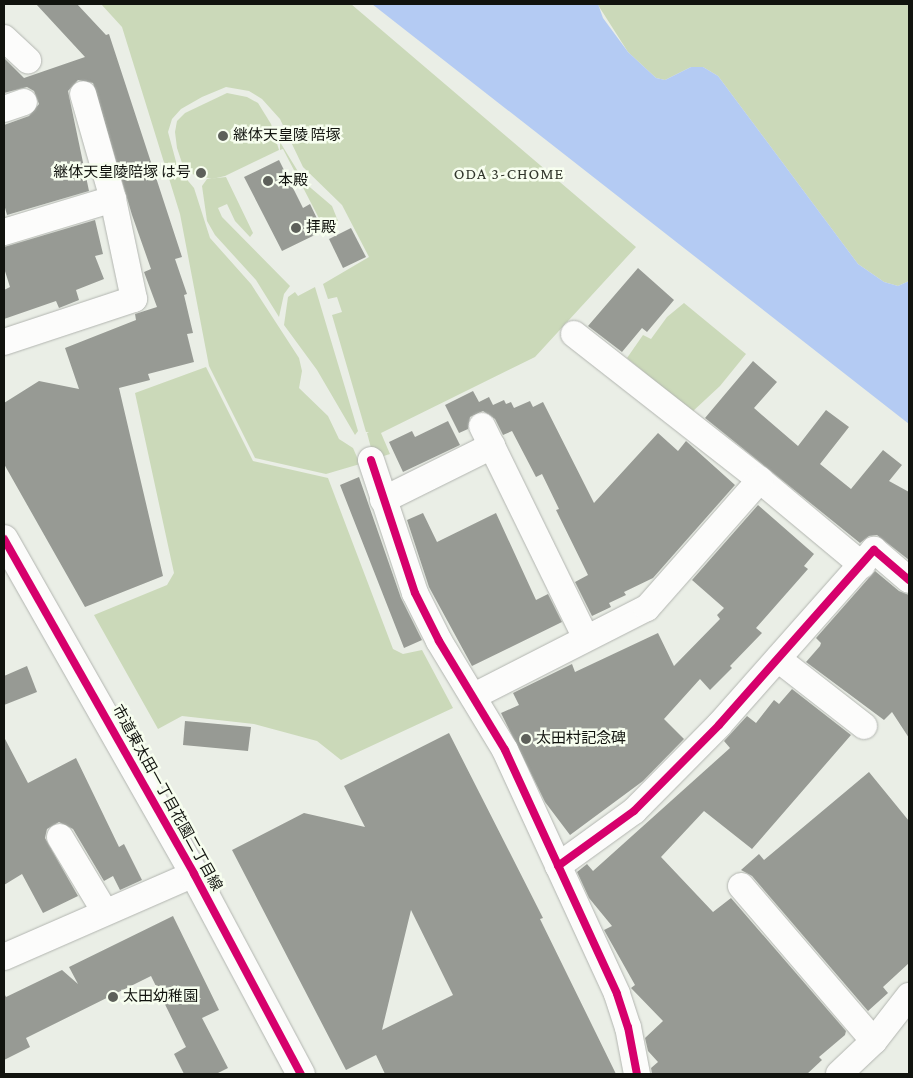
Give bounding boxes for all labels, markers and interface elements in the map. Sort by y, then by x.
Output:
place label: 継体天皇陵 陪塚 [233,127,341,145]
marker: 継体天皇陵 陪塚 [217,130,229,142]
place label: 継体天皇陵陪塚 は号 [53,164,191,182]
district label: ODA 3-CHOME [452,164,566,184]
marker: 継体天皇陵陪塚 は号 [195,167,207,179]
place label: 本殿 [278,172,308,190]
marker: 本殿 [262,175,274,187]
place label: 拝殿 [306,219,336,237]
marker: 拝殿 [290,222,302,234]
street label: 市道東太田一丁目花園二丁目線 [108,702,226,894]
place label: 太田村記念碑 [536,730,626,748]
marker: 太田村記念碑 [520,733,532,745]
place label: 太田幼稚園 [123,988,198,1006]
marker: 太田幼稚園 [107,991,119,1003]

